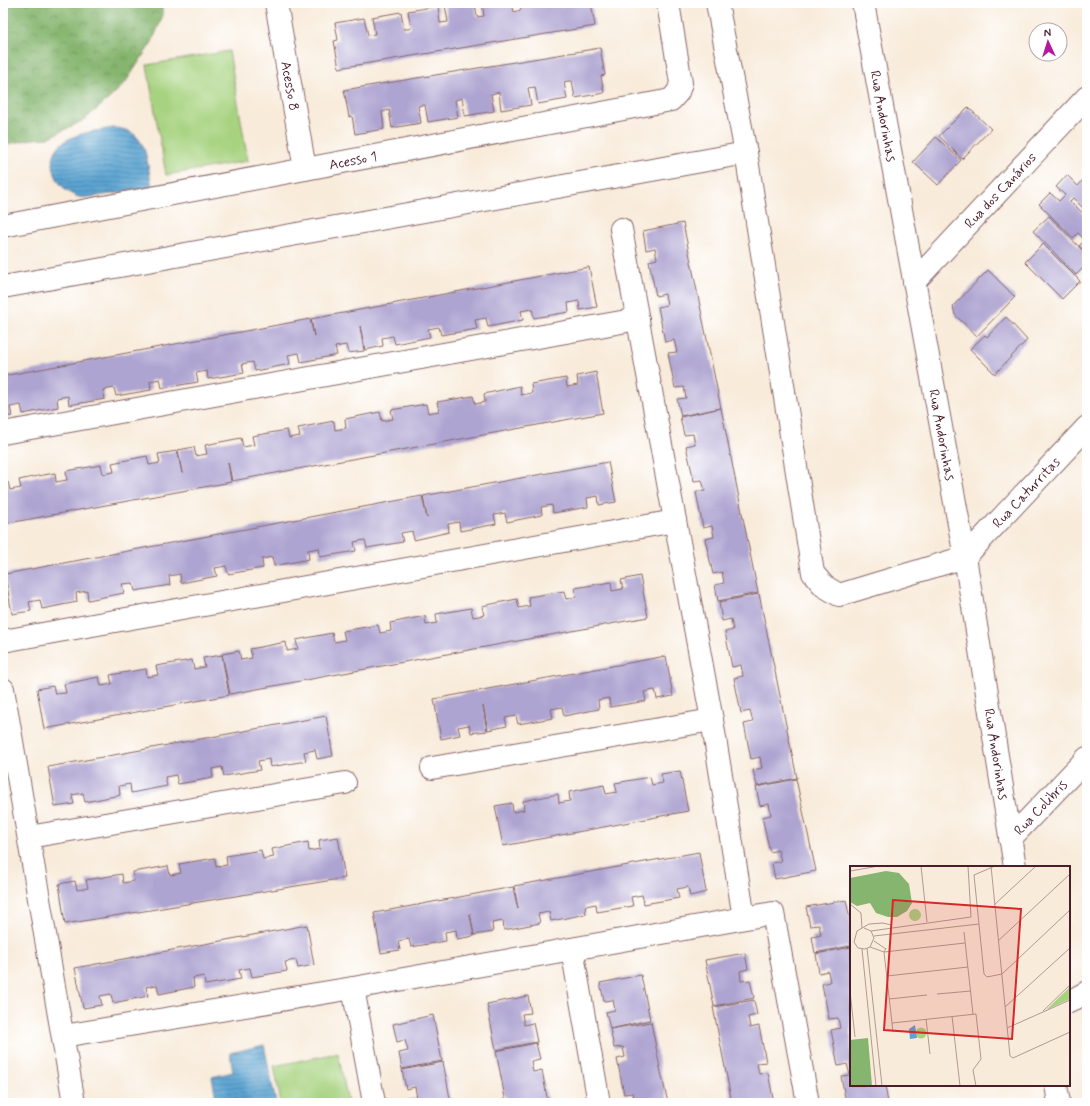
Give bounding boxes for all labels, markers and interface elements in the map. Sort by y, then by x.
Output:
north arrow [1028,22,1068,62]
text: N [1043,26,1052,40]
street label: Acesso 8 [276,60,303,112]
street label: Rua Andorinhas [866,69,900,164]
street label: Acesso 1 [328,148,378,174]
street label: Rua dos Canários [961,149,1041,232]
street label: Rua Andorinhas [924,388,959,482]
street label: Rua Caturritas [989,453,1064,532]
street label: Rua Andorinhas [980,707,1012,802]
street label: Rua Colibris [1010,776,1072,839]
inset map [850,866,1070,1086]

